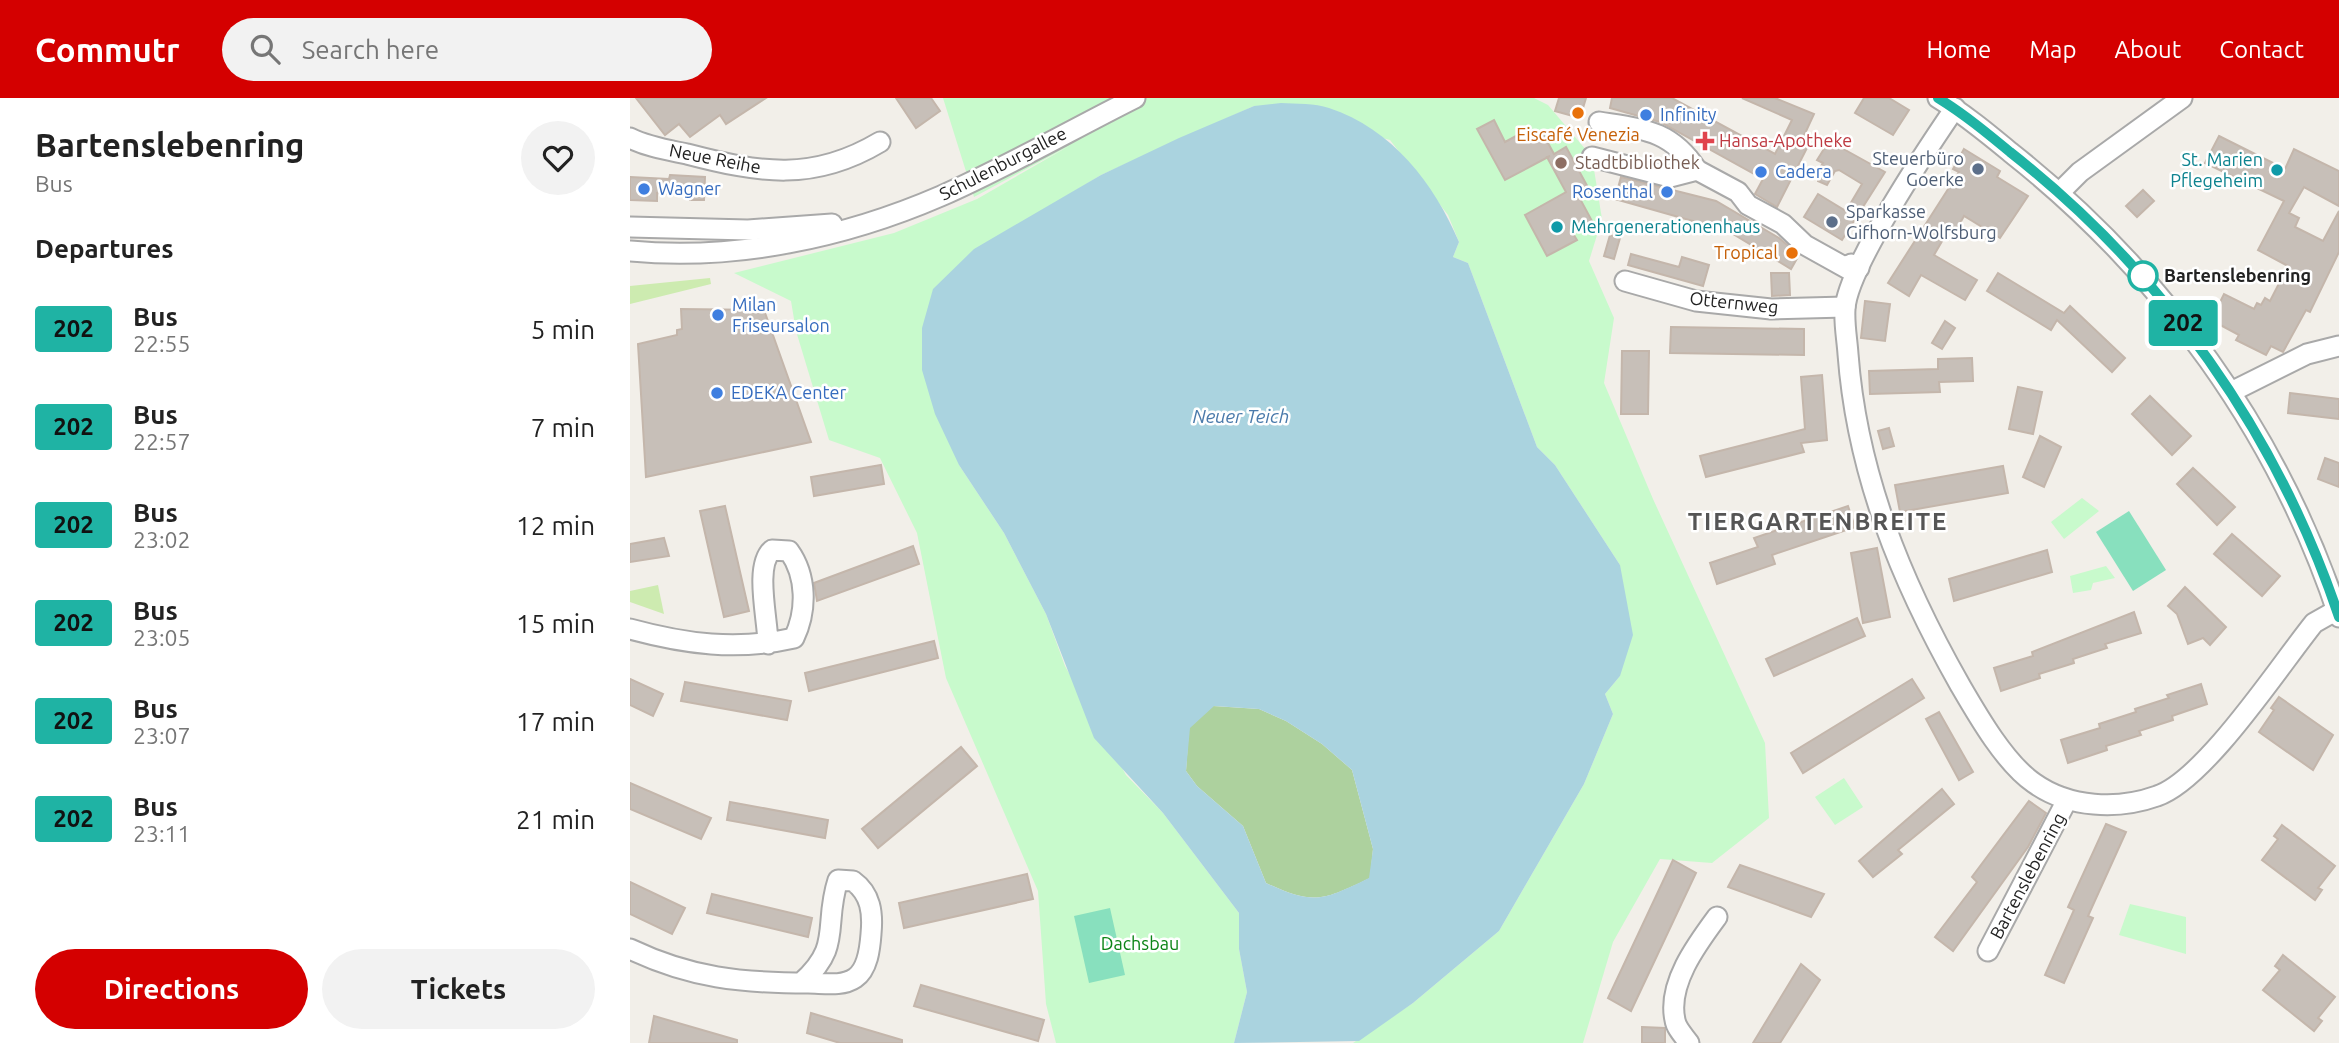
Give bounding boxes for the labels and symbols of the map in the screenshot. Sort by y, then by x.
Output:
place label: Infinity [1660,104,1717,124]
marker: Eiscafé Venezia [1570,105,1586,121]
marker: Infinity [1638,107,1654,123]
street label: Schulenburgallee [936,122,1069,204]
place label: Eiscafé Venezia [1516,124,1640,144]
place label: Hansa-Apotheke [1719,130,1852,150]
marker: Hansa-Apotheke [1697,133,1713,149]
street label: Neue Reihe [668,139,763,177]
place label: Steuerbüro Goerke [1872,148,1964,189]
place label: St. Marien Pflegeheim [2170,149,2263,190]
place label: Stadtbibliothek [1575,152,1700,172]
marker: Stadtbibliothek [1553,155,1569,171]
place label: Cadera [1775,161,1832,181]
marker: Steuerbüro Goerke [1970,161,1986,177]
marker: St. Marien Pflegeheim [2269,162,2285,178]
marker: Cadera [1753,164,1769,180]
place label: Wagner [658,178,721,198]
marker: Wagner [636,181,652,197]
place label: Rosenthal [1572,181,1653,201]
marker: Rosenthal [1659,184,1675,200]
place label: Sparkasse Gifhorn-Wolfsburg [1846,201,1997,242]
marker: Sparkasse Gifhorn-Wolfsburg [1824,214,1840,230]
place label: Mehrgenerationenhaus [1571,216,1760,236]
marker: Mehrgenerationenhaus [1549,219,1565,235]
place label: Tropical [1714,242,1778,262]
marker: Tropical [1784,245,1800,261]
marker: Bartenslebenring [2128,261,2158,291]
place label: Bartenslebenring [2164,265,2311,285]
street label: Otternweg [1689,287,1780,317]
place label: Milan Friseursalon [732,294,830,335]
line badge: 202 [2143,300,2223,346]
marker: Milan Friseursalon [710,307,726,323]
place label: EDEKA Center [731,382,846,402]
marker: EDEKA Center [709,385,725,401]
water label: Neuer Teich [1193,405,1289,427]
district label: TIERGARTENBREITE [1688,508,1948,535]
street label: Bartenslebenring [1985,809,2069,942]
park label: Dachsbau [1101,933,1179,953]

